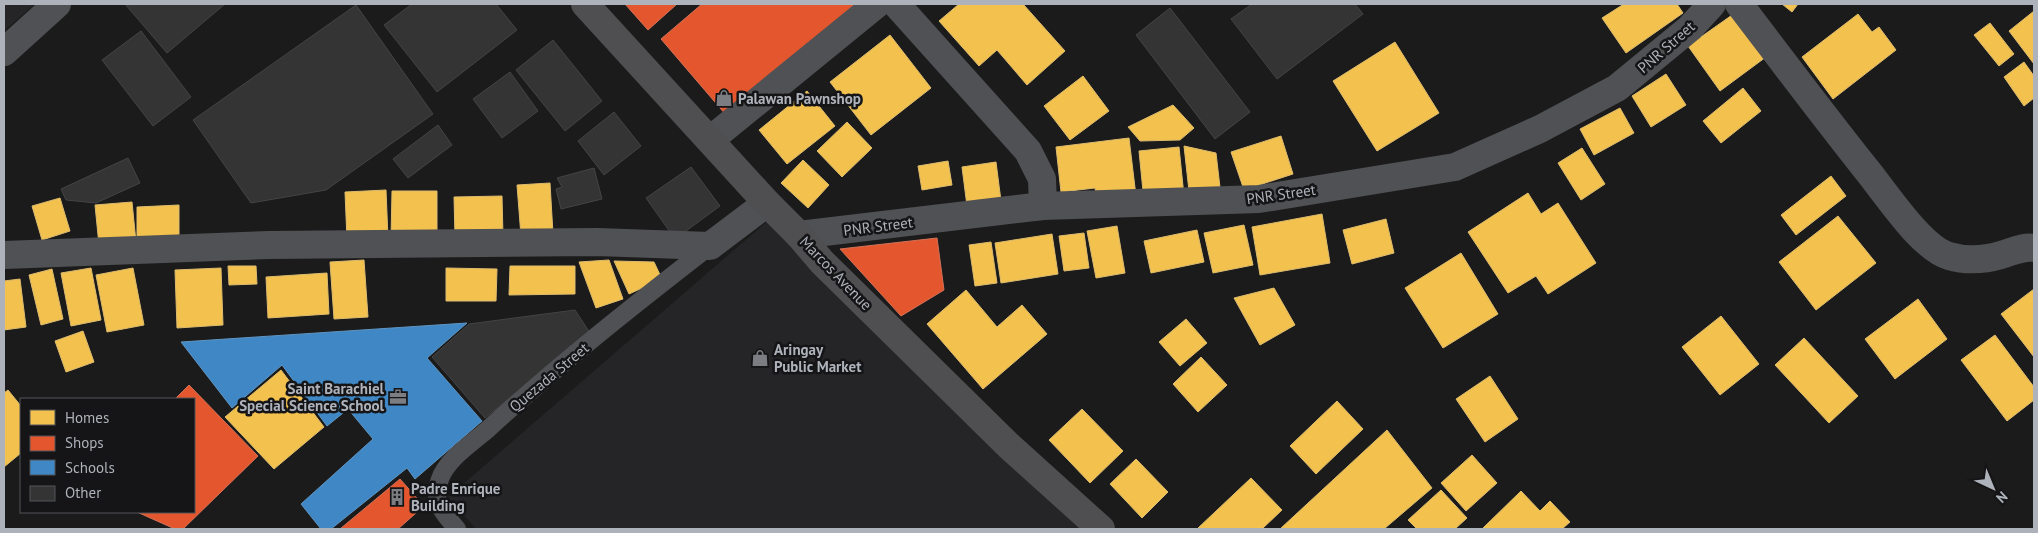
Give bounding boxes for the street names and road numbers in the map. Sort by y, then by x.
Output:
street label: PNR Street [1633,17,1699,77]
street label: PNR Street [1245,180,1317,208]
street label: PNR Street [842,212,914,240]
street label: Marcos Avenue [796,232,876,314]
street label: Quezada Street [505,338,593,416]

